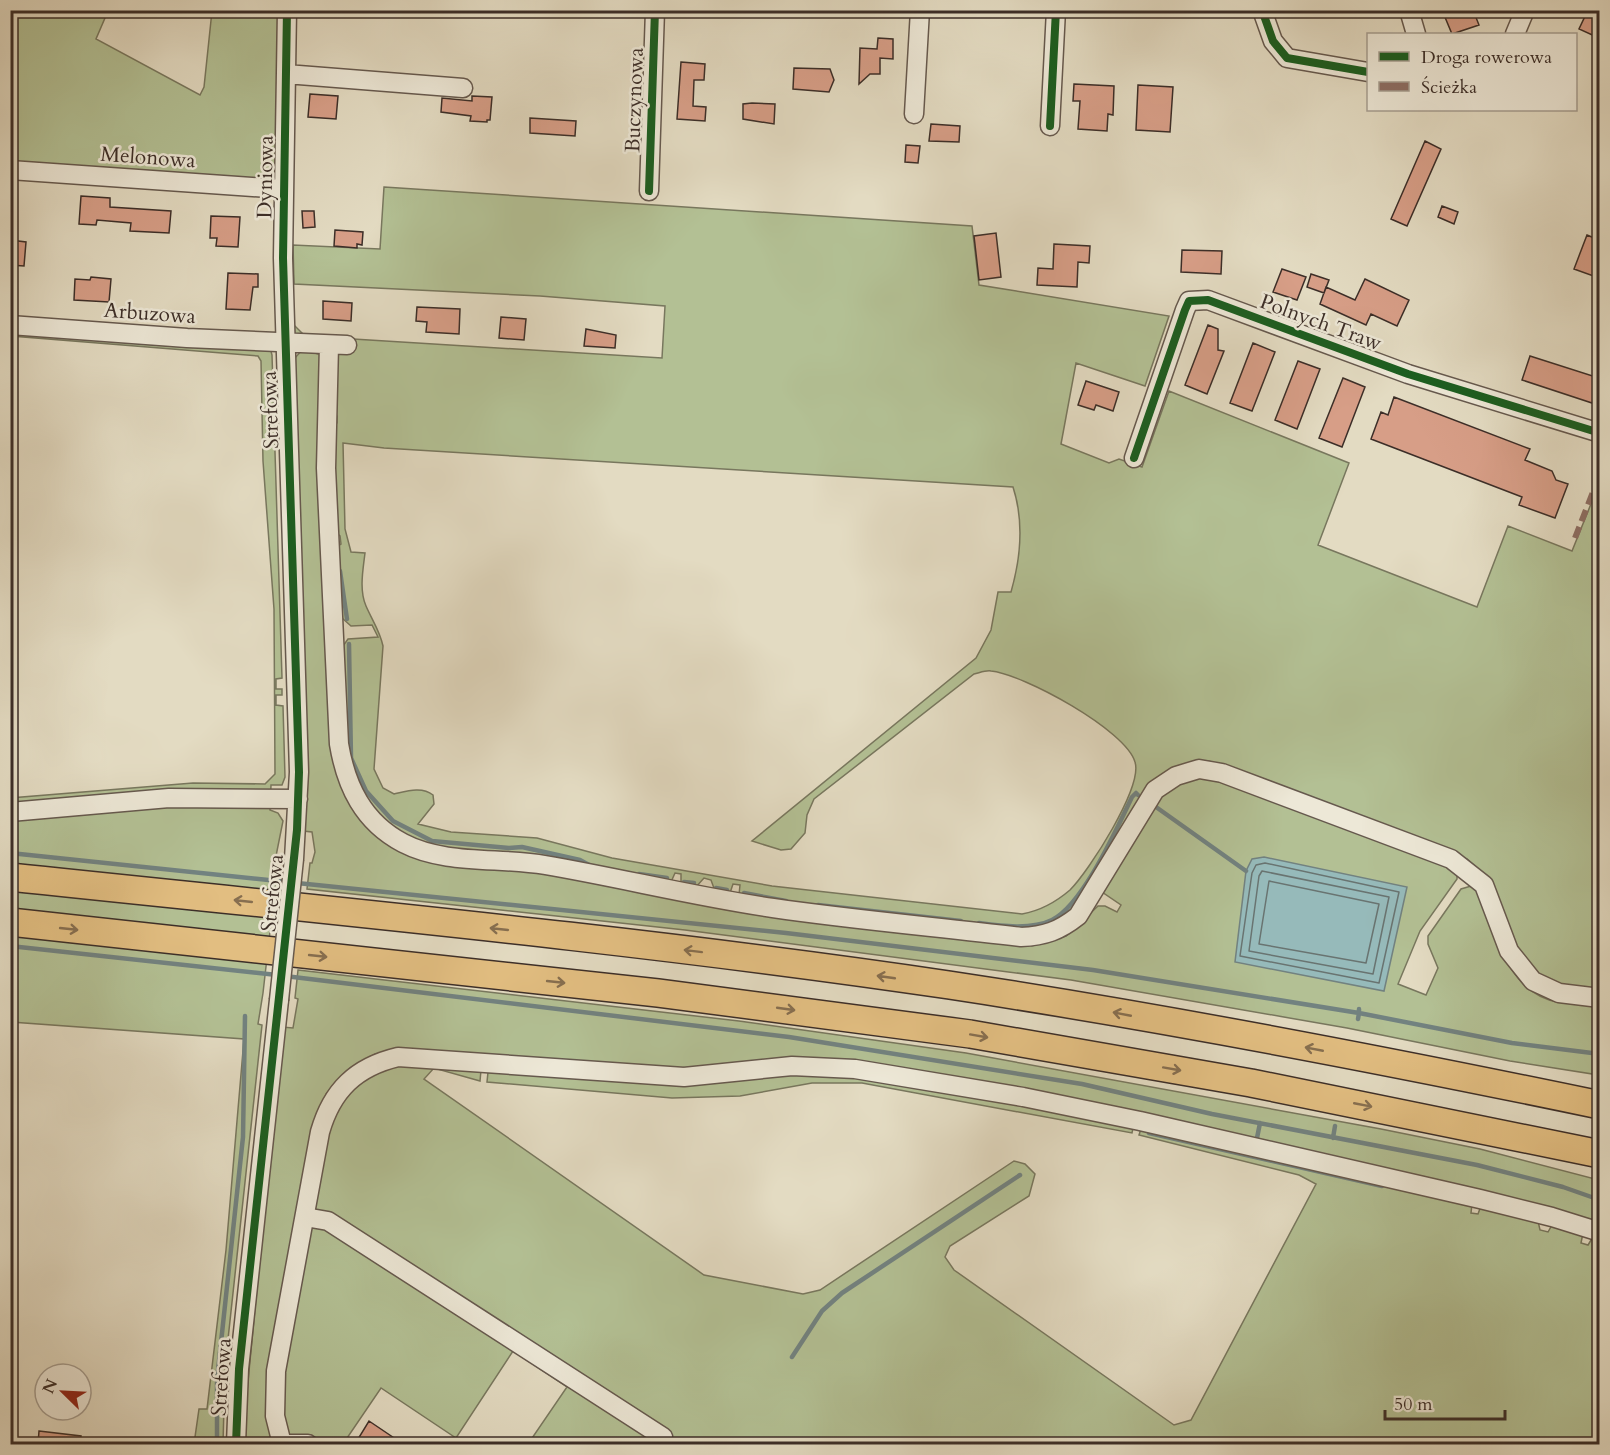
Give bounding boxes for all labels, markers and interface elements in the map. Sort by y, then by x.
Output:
legend [1367,33,1577,111]
text: Droga rowerowa [1421,45,1552,70]
street label: Buczynowa [618,47,651,153]
text: Ścieżka [1421,75,1477,100]
street label: Dyniowa [250,135,281,219]
street label: Melonowa [99,140,196,175]
street label: Polnych Traw [1256,287,1386,358]
street label: Arbuzowa [103,296,197,331]
street label: Strefowa [255,370,286,449]
street label: Strefowa [254,853,291,933]
one-way arrow [233,896,253,907]
one-way arrow [58,923,78,934]
one-way arrow [490,923,510,934]
one-way arrow [683,946,703,957]
one-way arrow [308,950,327,961]
one-way arrow [877,971,897,982]
one-way arrow [545,977,565,988]
one-way arrow [776,1004,796,1015]
one-way arrow [1113,1008,1132,1019]
one-way arrow [969,1030,989,1041]
one-way arrow [1305,1043,1324,1054]
one-way arrow [1161,1063,1181,1074]
one-way arrow [1353,1100,1372,1111]
street label: Strefowa [204,1337,239,1417]
north arrow [33,1362,93,1422]
text: N [37,1375,63,1397]
scale bar [1385,1383,1505,1421]
text: 50 m [1394,1392,1433,1417]

